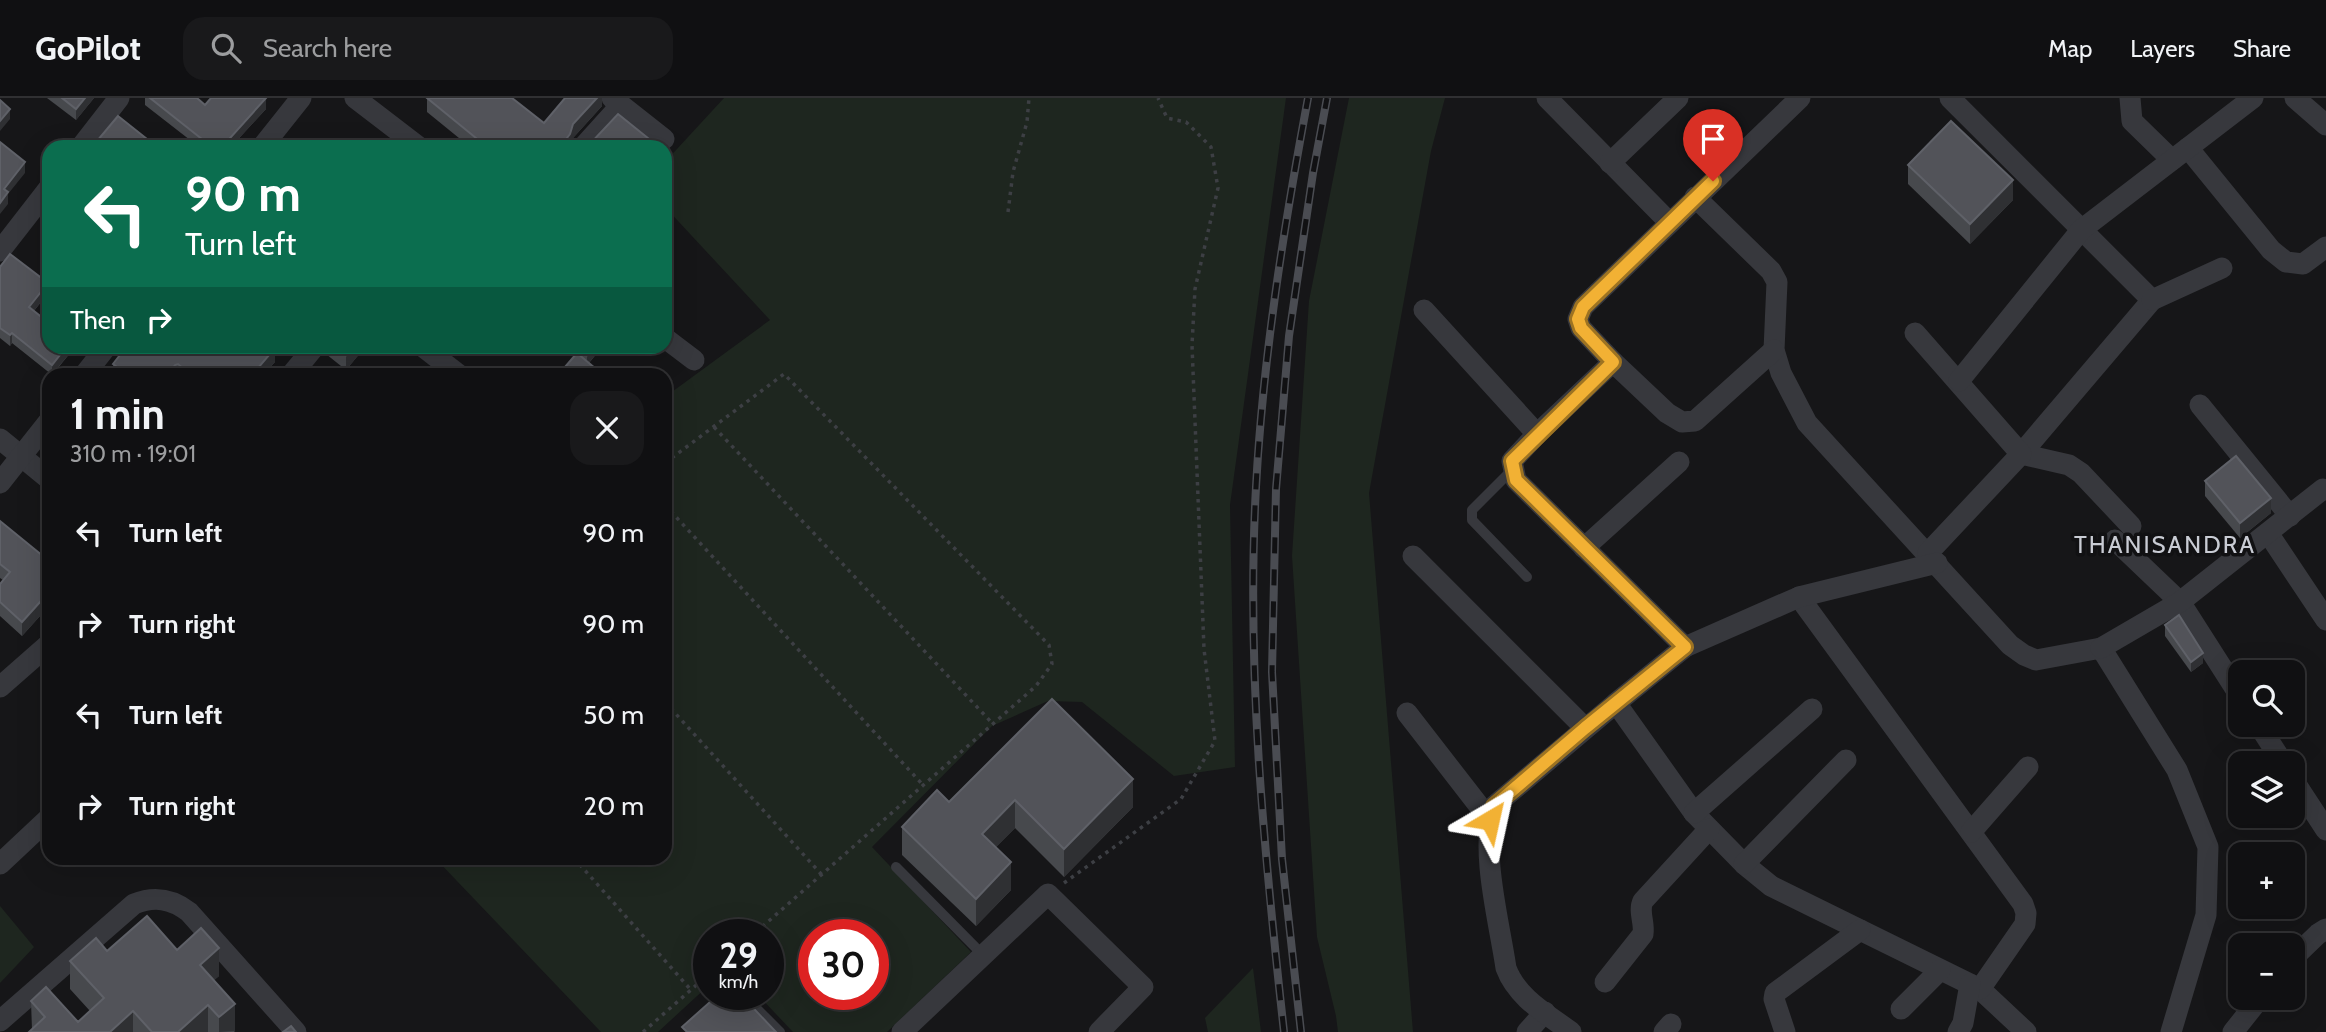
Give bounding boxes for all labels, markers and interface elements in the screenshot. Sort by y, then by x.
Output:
search box [183,17,673,80]
text: GoPilot [35,28,141,68]
icon: search [207,29,245,67]
text: Search here [263,32,392,64]
text: Map [2048,34,2092,63]
text: Layers [2130,34,2195,63]
text: Share [2233,34,2291,63]
pin [1683,109,1743,181]
icon: arrive [1694,120,1732,158]
text: 90 m [185,164,301,223]
icon: left [70,168,161,259]
text: Turn left [185,224,296,263]
icon: right [140,301,178,339]
text: Then [70,304,126,336]
text: 1 min [70,388,165,440]
button: close [570,391,644,465]
text: 310 m · 19:01 [70,440,196,468]
icon: left [70,514,108,552]
text: Turn left [129,517,222,549]
text: 90 m [582,517,644,549]
district label: THANISANDRA [2074,530,2256,559]
icon: right [70,605,108,643]
text: Turn right [129,608,235,640]
text: 90 m [582,608,644,640]
map controls [2228,660,2305,1010]
button: search [2228,660,2305,737]
icon: left [70,696,108,734]
text: Turn left [129,699,222,731]
text: 50 m [583,699,644,731]
button: layers [2228,751,2305,828]
position arrow [1453,783,1527,857]
icon: right [70,787,108,825]
text: Turn right [129,790,235,822]
text: 20 m [584,790,644,822]
button: + [2228,842,2305,919]
speed limit sign: 30 [798,919,889,1010]
button: − [2228,933,2305,1010]
text: 29 [719,934,758,977]
text: km/h [719,971,758,993]

